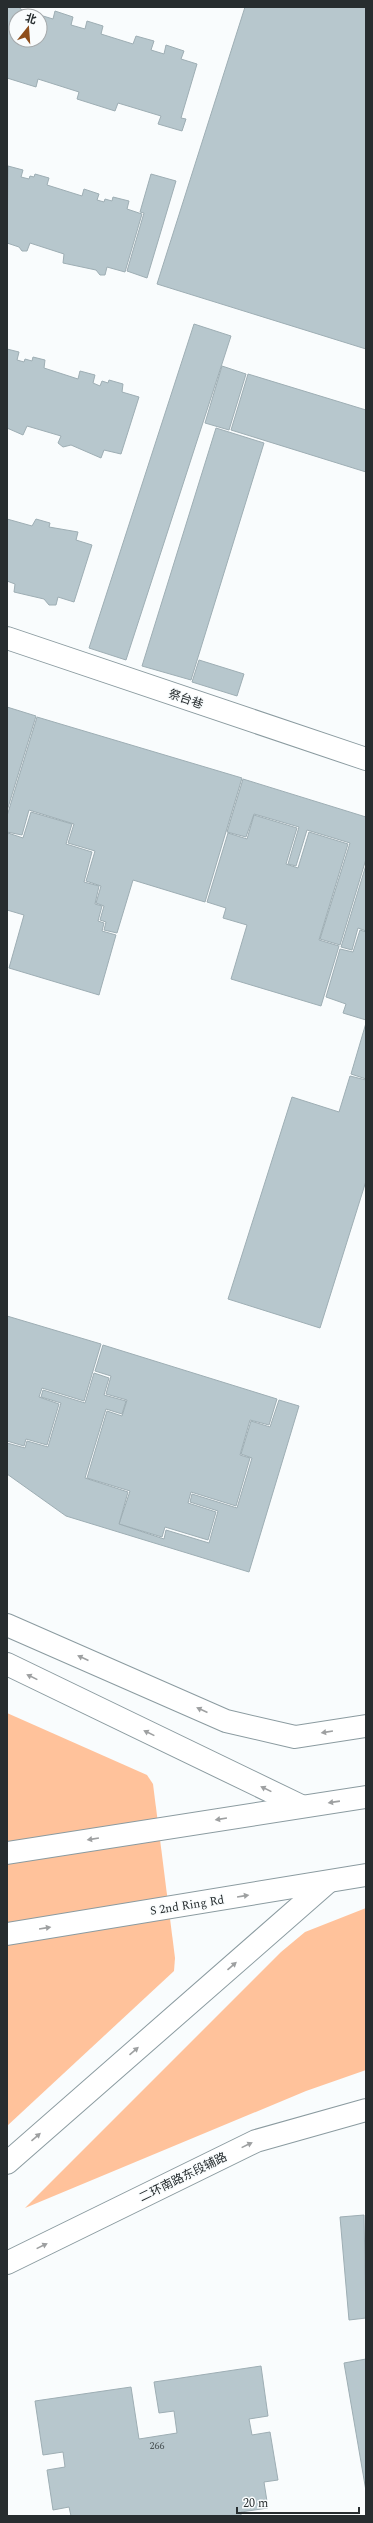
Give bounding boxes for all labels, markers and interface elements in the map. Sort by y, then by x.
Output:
north arrow [8,8,48,48]
text: 北 [23,9,39,29]
street label: 祭台巷 [166,685,206,714]
one-way arrow [77,1655,89,1661]
one-way arrow [26,1673,38,1680]
one-way arrow [196,1707,208,1714]
one-way arrow [321,1729,334,1735]
one-way arrow [143,1730,155,1736]
one-way arrow [261,1786,272,1792]
one-way arrow [328,1799,340,1805]
one-way arrow [215,1816,227,1822]
one-way arrow [87,1836,99,1842]
street label: S 2nd Ring Rd [149,1890,226,1921]
one-way arrow [237,1892,249,1898]
one-way arrow [39,1925,52,1931]
one-way arrow [227,1961,237,1970]
one-way arrow [129,2047,139,2056]
one-way arrow [31,2132,42,2141]
one-way arrow [241,2142,252,2148]
street label: 二环南路东段辅路 [136,2148,231,2207]
one-way arrow [36,2243,48,2249]
house number: 266 [150,2438,165,2454]
scale bar [237,2489,359,2515]
text: 20 m [243,2494,268,2513]

